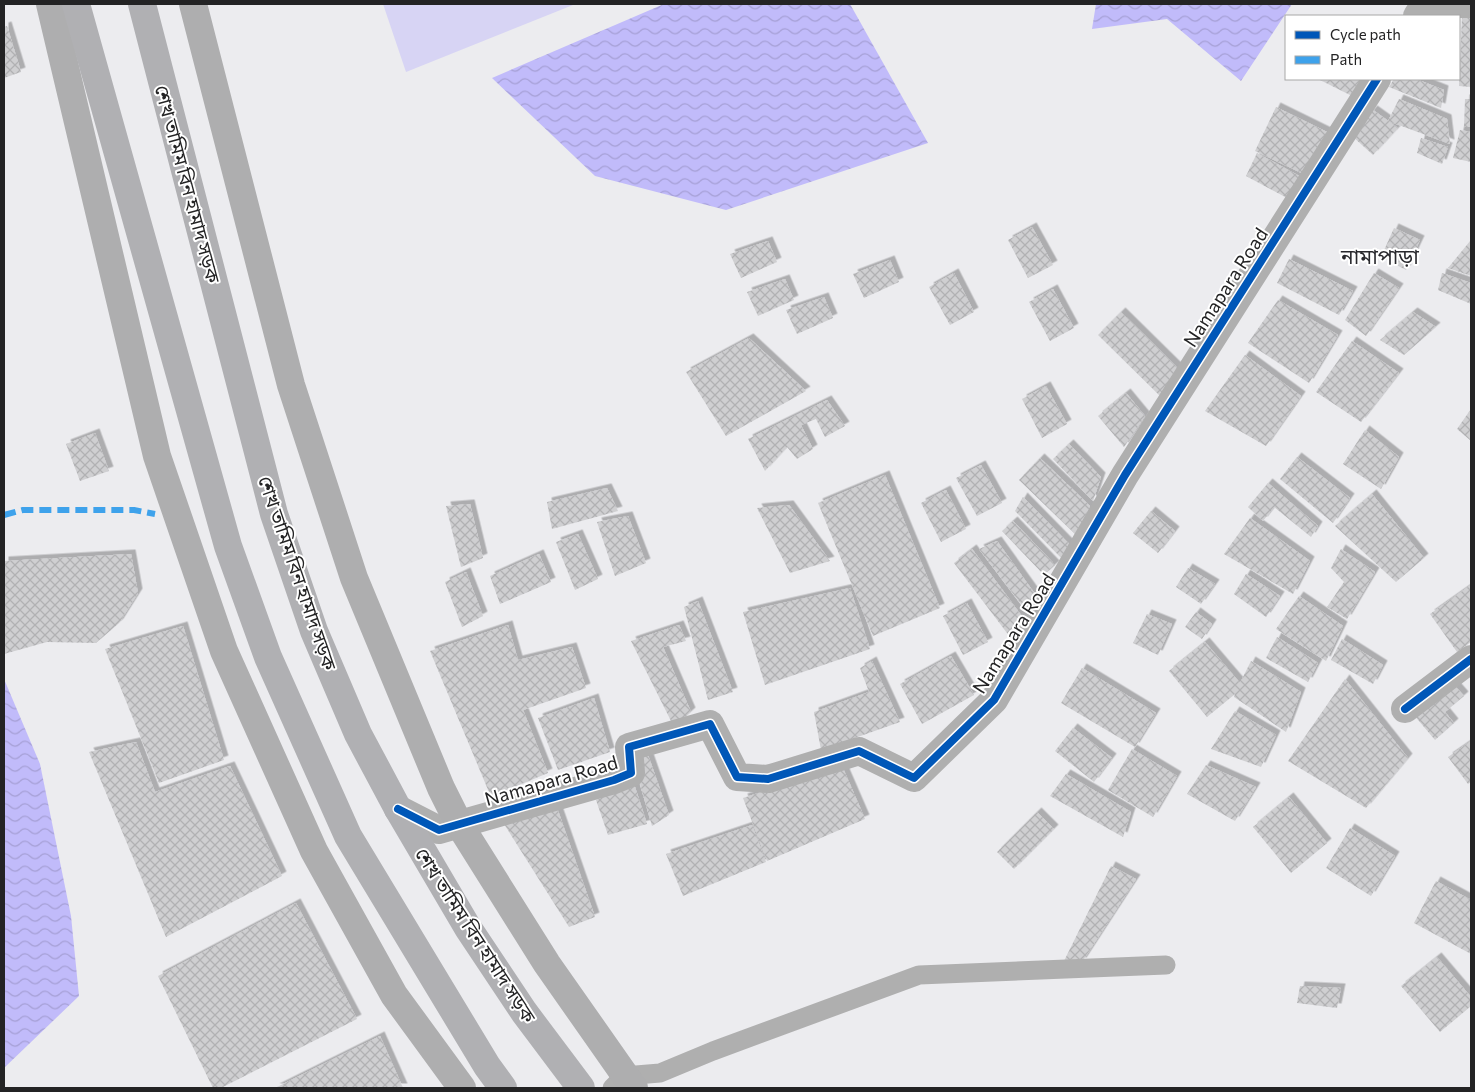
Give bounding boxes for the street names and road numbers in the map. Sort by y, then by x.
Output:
street label: শেখ তামিম বিন হামাদ সড়ক [151,83,226,286]
street label: Namapara Road [1178,223,1272,351]
street label: শেখ তামিম বিন হামাদ সড়ক [254,473,342,674]
street label: Namapara Road [967,569,1059,697]
street label: Namapara Road [482,750,620,810]
street label: শেখ তামিম বিন হামাদ সড়ক [411,843,542,1027]

